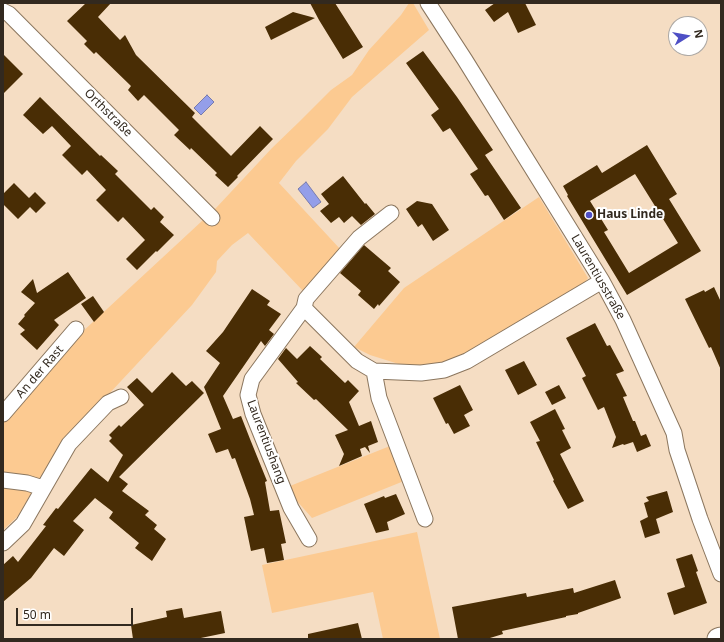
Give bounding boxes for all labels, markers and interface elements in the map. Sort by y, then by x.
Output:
north arrow [668,16,708,56]
text: N [691,28,708,40]
street label: Orthstraße [81,86,135,140]
place label: Haus Linde [597,208,663,222]
marker: Haus Linde [584,210,594,220]
street label: Laurentiusstraße [568,232,628,322]
street label: An der Rast [13,343,67,401]
street label: Laurentiushang [243,398,289,486]
scale bar [18,600,135,626]
text: 50 m [23,606,51,623]

